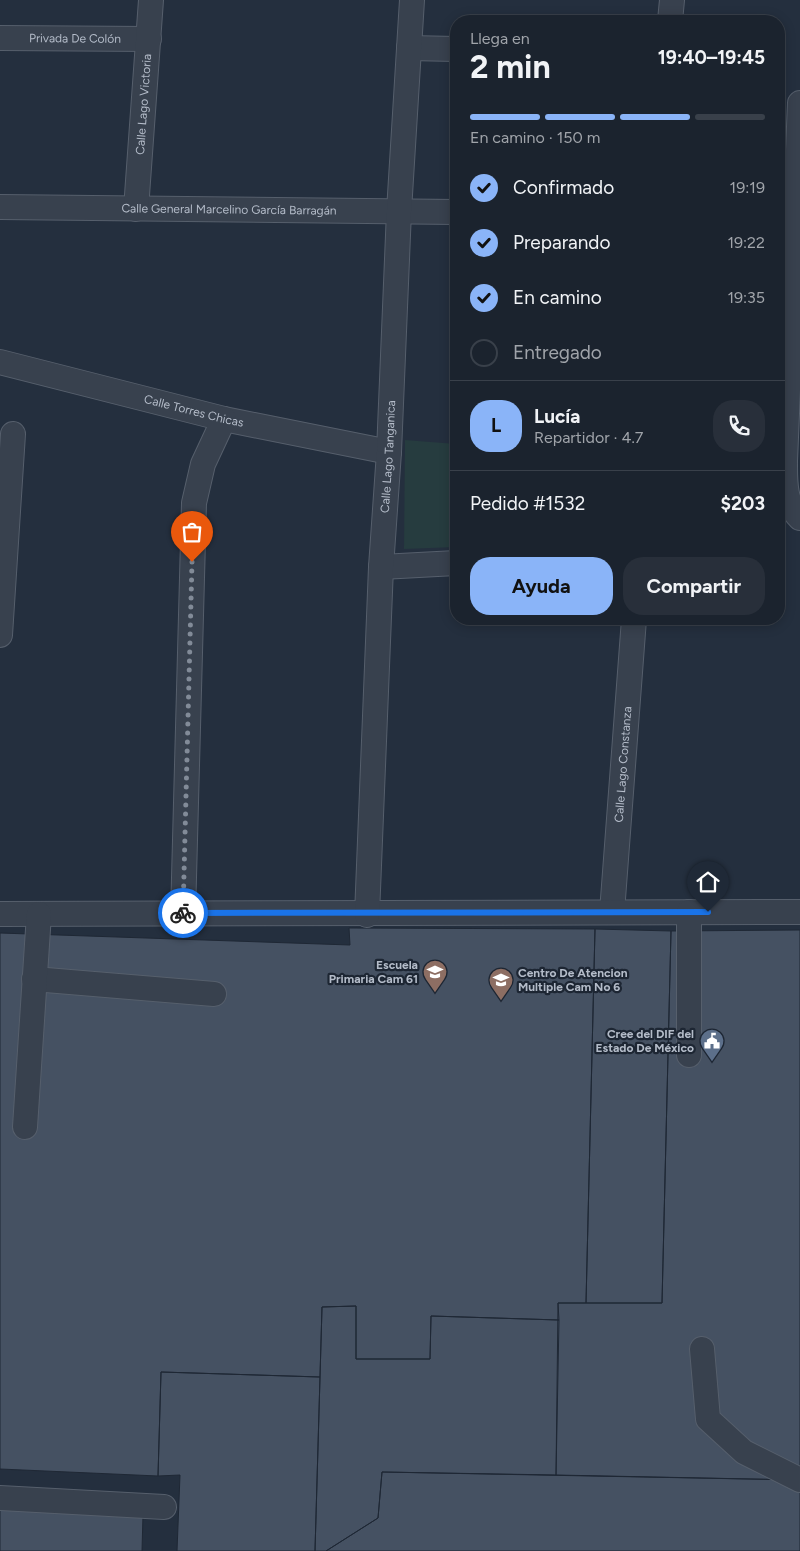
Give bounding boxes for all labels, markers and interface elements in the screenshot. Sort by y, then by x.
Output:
text: Llega en [470,29,530,48]
street label: Privada De Colón [29,31,121,46]
text: 19:40–19:45 [658,46,765,69]
text: 2 min [470,48,551,86]
street label: Calle Lago Victoria [133,53,154,155]
text: En camino · 150 m [470,128,600,147]
icon: check [470,174,498,202]
text: Confirmado [513,176,614,199]
text: 19:19 [730,178,765,197]
street label: Calle General Marcelino García Barragán [121,201,337,218]
icon: check [470,229,498,257]
text: Preparando [513,231,611,254]
text: 19:22 [727,233,765,252]
icon: check [470,284,498,312]
text: En camino [513,286,602,309]
text: 19:35 [727,288,765,307]
text: Entregado [513,341,602,364]
street label: Calle Torres Chicas [143,392,245,430]
street label: Calle Lago Tanganica [378,400,398,513]
button: phone [713,400,765,452]
text: Lucía [534,405,580,428]
text: L [491,414,501,437]
text: Repartidor · 4.7 [534,428,643,447]
text: Pedido #1532 [470,492,585,515]
text: $203 [721,492,765,515]
pin [171,511,213,562]
icon: bag [178,518,206,546]
button: Ayuda [470,557,613,615]
button: Compartir [623,557,765,615]
street label: Calle Lago Constanza [612,706,634,823]
pin [687,861,729,912]
icon: home [694,868,722,896]
courier [158,888,208,938]
icon: bike [169,899,197,927]
place label: Escuela Primaria Cam 61 [329,958,418,986]
school or university icon: Escuela Primaria Cam 61 [422,959,448,993]
place label: Centro De Atencion Multiple Cam No 6 [518,966,628,994]
school or university icon: Centro De Atencion Multiple Cam No 6 [488,967,514,1001]
place label: Cree del DIF del Estado De México [596,1027,694,1055]
public building icon: Cree del DIF del Estado De México [699,1028,725,1062]

